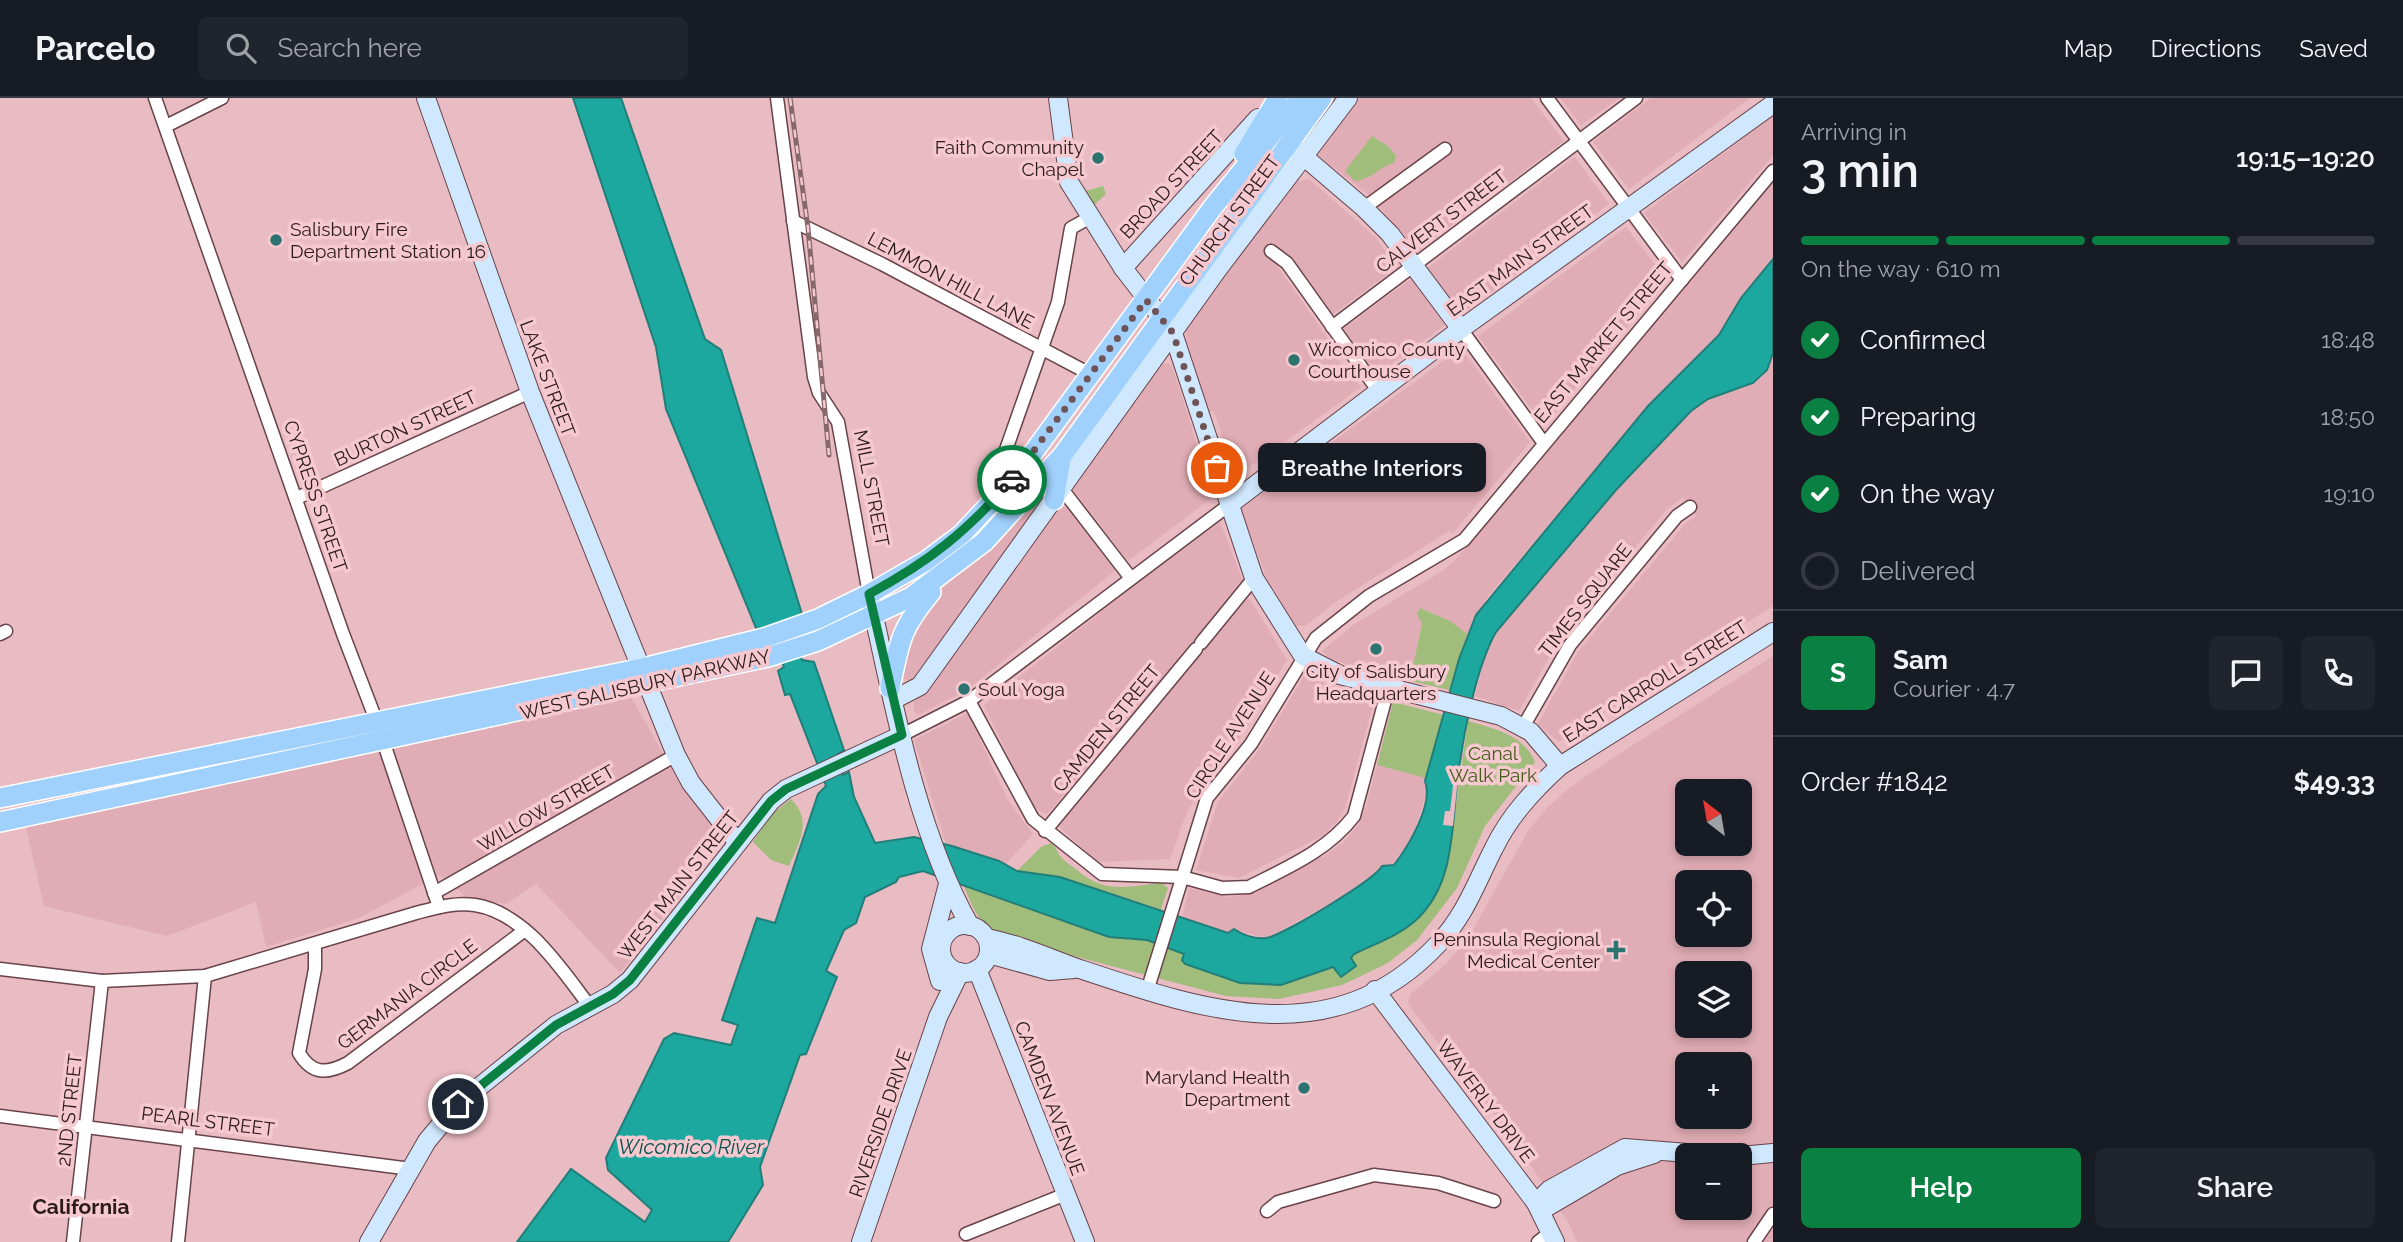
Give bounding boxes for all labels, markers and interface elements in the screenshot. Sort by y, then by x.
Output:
search box [198,17,688,80]
text: Parcelo [35,29,156,68]
icon: search [222,29,260,67]
text: Search here [278,33,422,63]
text: Map [2064,34,2113,63]
text: Directions [2151,34,2261,63]
text: Saved [2299,34,2368,63]
text: Arriving in [1801,118,1907,145]
street label: BROAD STREET [1115,125,1227,243]
place label: Faith Community Chapel [935,136,1085,180]
text: 19:15–19:20 [2236,143,2375,173]
text: 3 min [1801,144,1919,198]
marker: Faith Community Chapel [1090,150,1106,166]
street label: CHURCH STREET [1174,150,1284,290]
street label: CALVERT STREET [1371,165,1511,277]
street label: EAST MAIN STREET [1443,199,1598,321]
place label: Salisbury Fire Department Station 16 [290,218,486,262]
street label: LEMMON HILL LANE [864,227,1038,333]
marker: Salisbury Fire Department Station 16 [268,232,284,248]
text: On the way · 610 m [1801,255,2001,282]
street label: EAST MARKET STREET [1529,257,1677,427]
street label: LAKE STREET [516,317,580,440]
icon: check [1801,321,1839,359]
text: Confirmed [1860,325,1986,355]
text: 18:48 [2321,326,2375,353]
place label: Wicomico County Courthouse [1308,338,1465,382]
marker: Wicomico County Courthouse [1286,352,1302,368]
street label: BURTON STREET [330,385,480,471]
icon: check [1801,398,1839,436]
text: Preparing [1860,402,1976,432]
text: 18:50 [2321,403,2375,430]
street label: CYPRESS STREET [280,417,352,575]
street label: MILL STREET [850,428,894,548]
pin [1187,438,1247,498]
callout: Breathe Interiors [1259,444,1486,492]
courier [977,445,1047,515]
icon: bag [1198,449,1236,487]
text: Breathe Interiors [1281,454,1463,481]
icon: car [993,461,1031,499]
icon: check [1801,475,1839,513]
text: On the way [1860,479,1995,509]
text: 19:10 [2323,480,2375,507]
street label: TIMES SQUARE [1534,539,1636,661]
text: Delivered [1860,556,1975,586]
street label: EAST CARROLL STREET [1559,615,1752,747]
button: chat [2209,636,2283,710]
button: phone [2301,636,2375,710]
marker: City of Salisbury Headquarters [1368,641,1384,657]
street label: WEST SALISBURY PARKWAY [518,644,773,724]
text: Sam [1893,645,1948,675]
text: S [1830,658,1846,688]
street label: CAMDEN STREET [1048,660,1164,796]
place label: City of Salisbury Headquarters [1306,660,1446,704]
street label: CIRCLE AVENUE [1181,667,1279,803]
text: Courier · 4.7 [1893,675,2015,702]
place label: Soul Yoga [978,678,1065,700]
marker: Soul Yoga [956,681,972,697]
park label: Canal Walk Park [1449,742,1537,786]
street label: WILLOW STREET [474,760,619,856]
text: Order #1842 [1801,767,1948,797]
text: $49.33 [2293,767,2375,797]
north arrow [1675,779,1752,856]
map controls [1675,779,1752,1220]
street label: WEST MAIN STREET [613,806,743,964]
button: locate [1675,870,1752,947]
place label: Peninsula Regional Medical Center [1433,928,1601,972]
street label: GERMANIA CIRCLE [333,934,481,1054]
marker: Peninsula Regional Medical Center [1606,940,1626,960]
button: layers [1675,961,1752,1038]
street label: CAMDEN AVENUE [1010,1018,1090,1178]
street label: WAVERLY DRIVE [1433,1035,1539,1167]
street label: RIVERSIDE DRIVE [844,1046,916,1200]
street label: 2ND STREET [52,1052,86,1167]
button: + [1675,1052,1752,1129]
place label: Maryland Health Department [1145,1066,1291,1110]
pin [428,1074,488,1134]
marker: Maryland Health Department [1296,1080,1312,1096]
icon: home [439,1085,477,1123]
street label: PEARL STREET [140,1102,276,1140]
water label: Wicomico River [618,1134,765,1159]
button: − [1675,1143,1752,1220]
button: Help [1801,1148,2081,1228]
button: Share [2095,1148,2375,1228]
district label: California [32,1194,130,1219]

